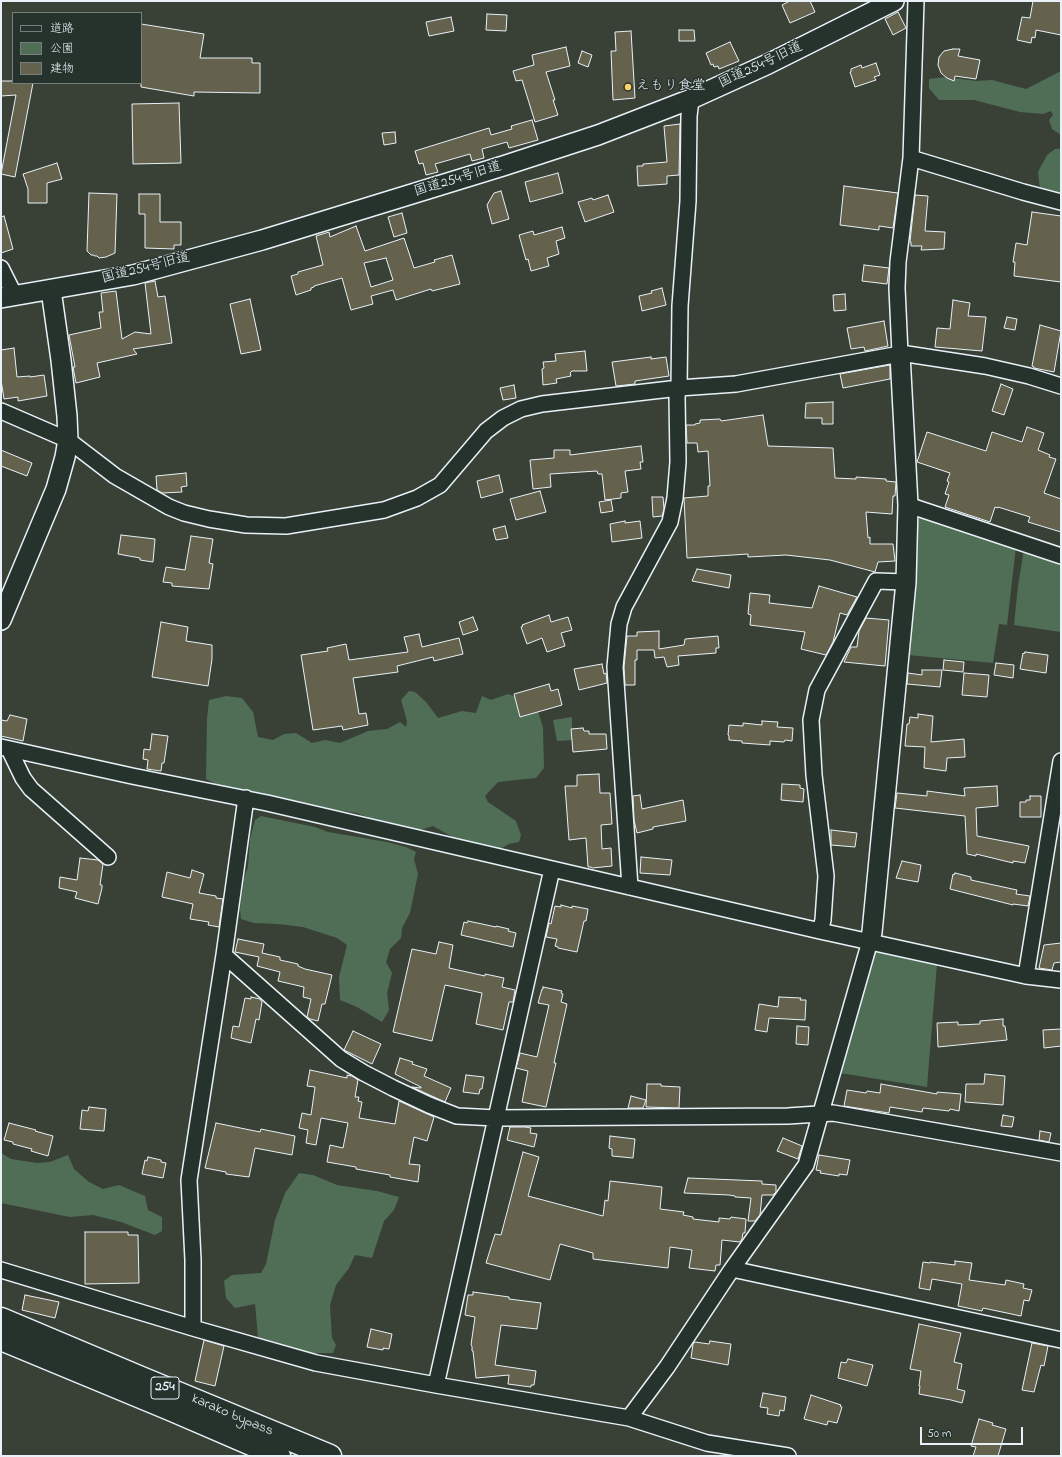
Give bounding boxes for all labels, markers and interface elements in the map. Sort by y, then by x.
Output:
legend [12,12,142,84]
text: 道路 [50,20,74,38]
street label: 国道254号旧道 [716,39,806,93]
text: 公園 [50,40,74,58]
text: 建物 [50,60,74,78]
place label: えもり食堂 [636,79,706,95]
marker: えもり食堂 [623,82,633,92]
street label: 国道254号旧道 [412,159,504,201]
street label: 国道254号旧道 [100,250,192,288]
road number: 254 [151,1377,179,1399]
street label: karako bypass [189,1391,275,1441]
scale bar [922,1419,1025,1445]
text: 50 m [927,1425,951,1443]

